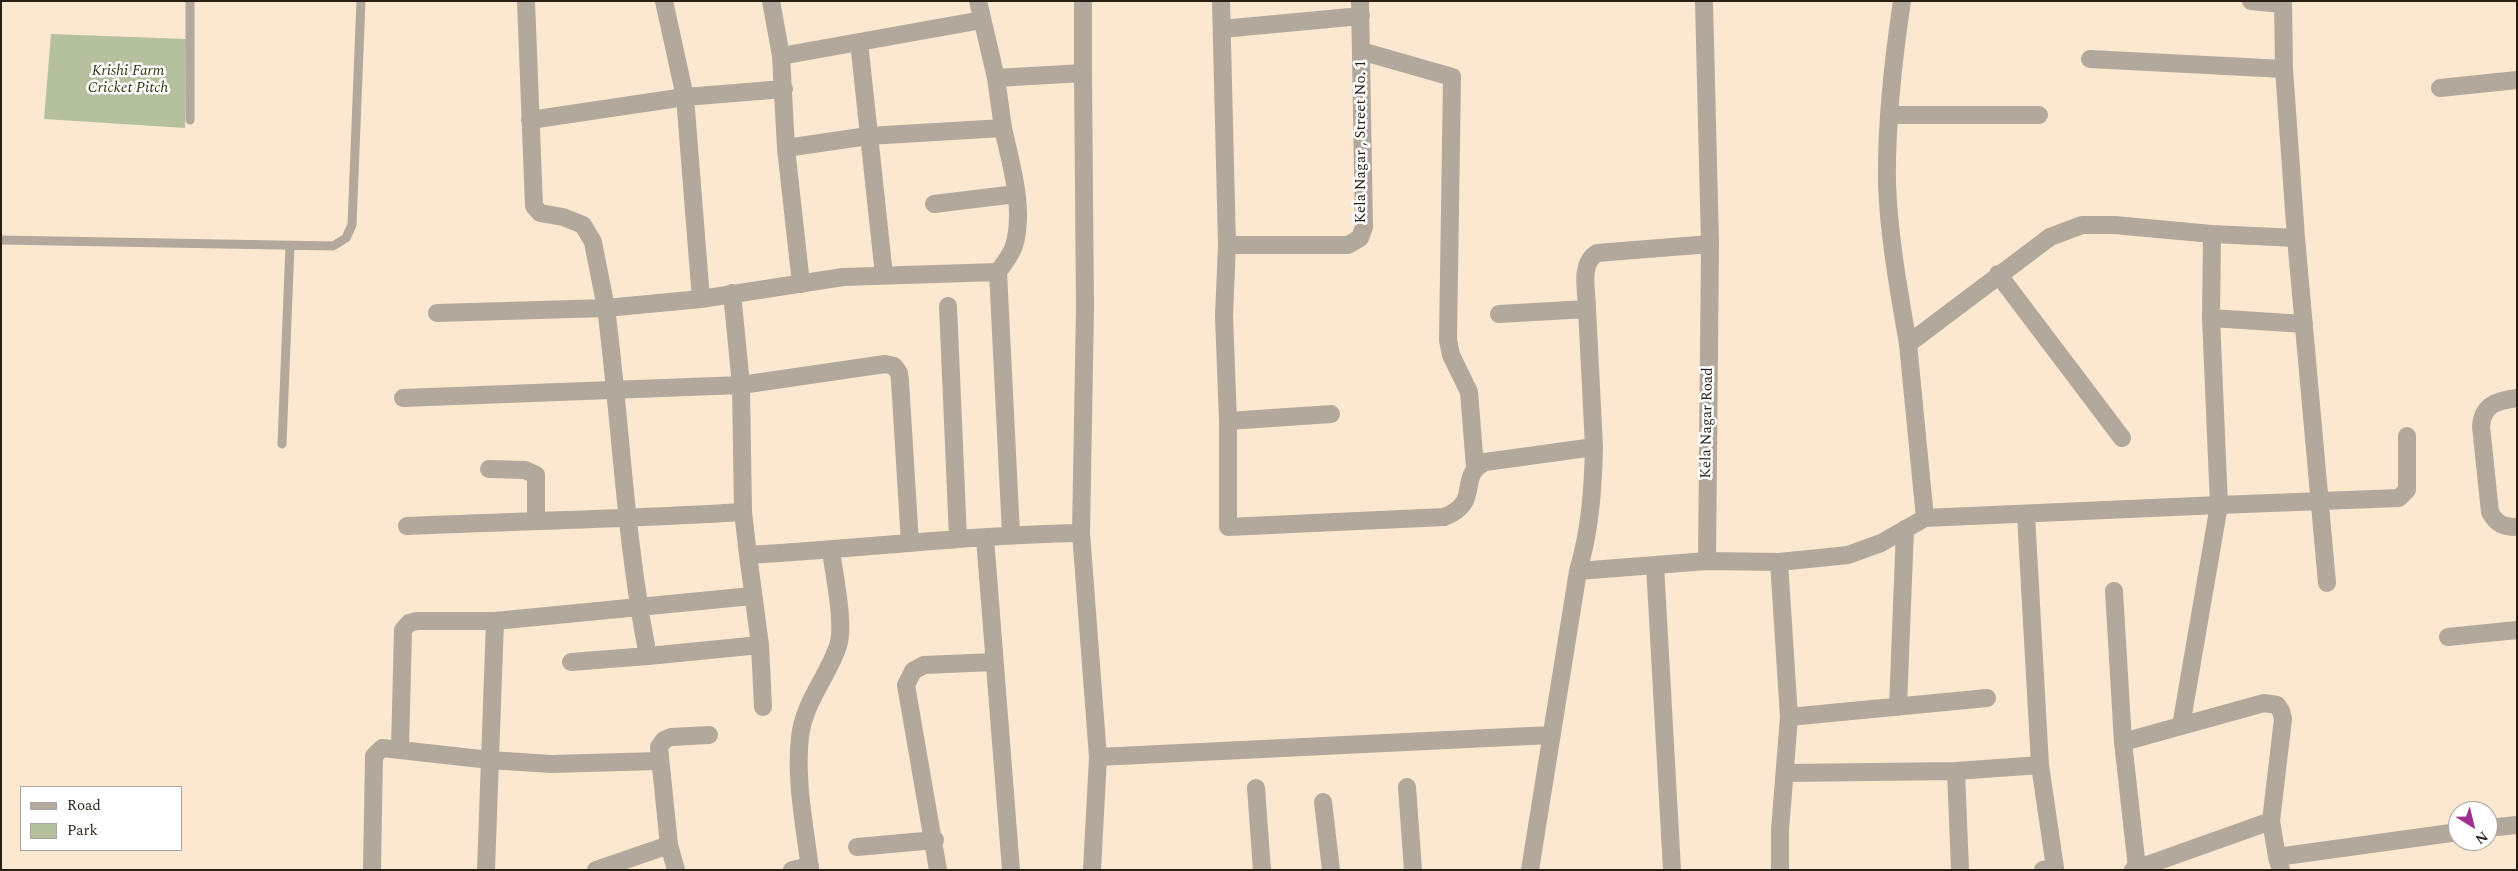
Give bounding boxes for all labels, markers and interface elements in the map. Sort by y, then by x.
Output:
street label: Kela Nagar , Street No. 1 [1353,61,1371,223]
park label: Krishi Farm Cricket Pitch [88,63,168,98]
street label: Kela Nagar Road [1698,367,1718,479]
legend [20,786,182,851]
text: Road [67,794,101,817]
north arrow [2448,801,2498,851]
text: Park [67,819,98,842]
text: N [2471,826,2492,850]

